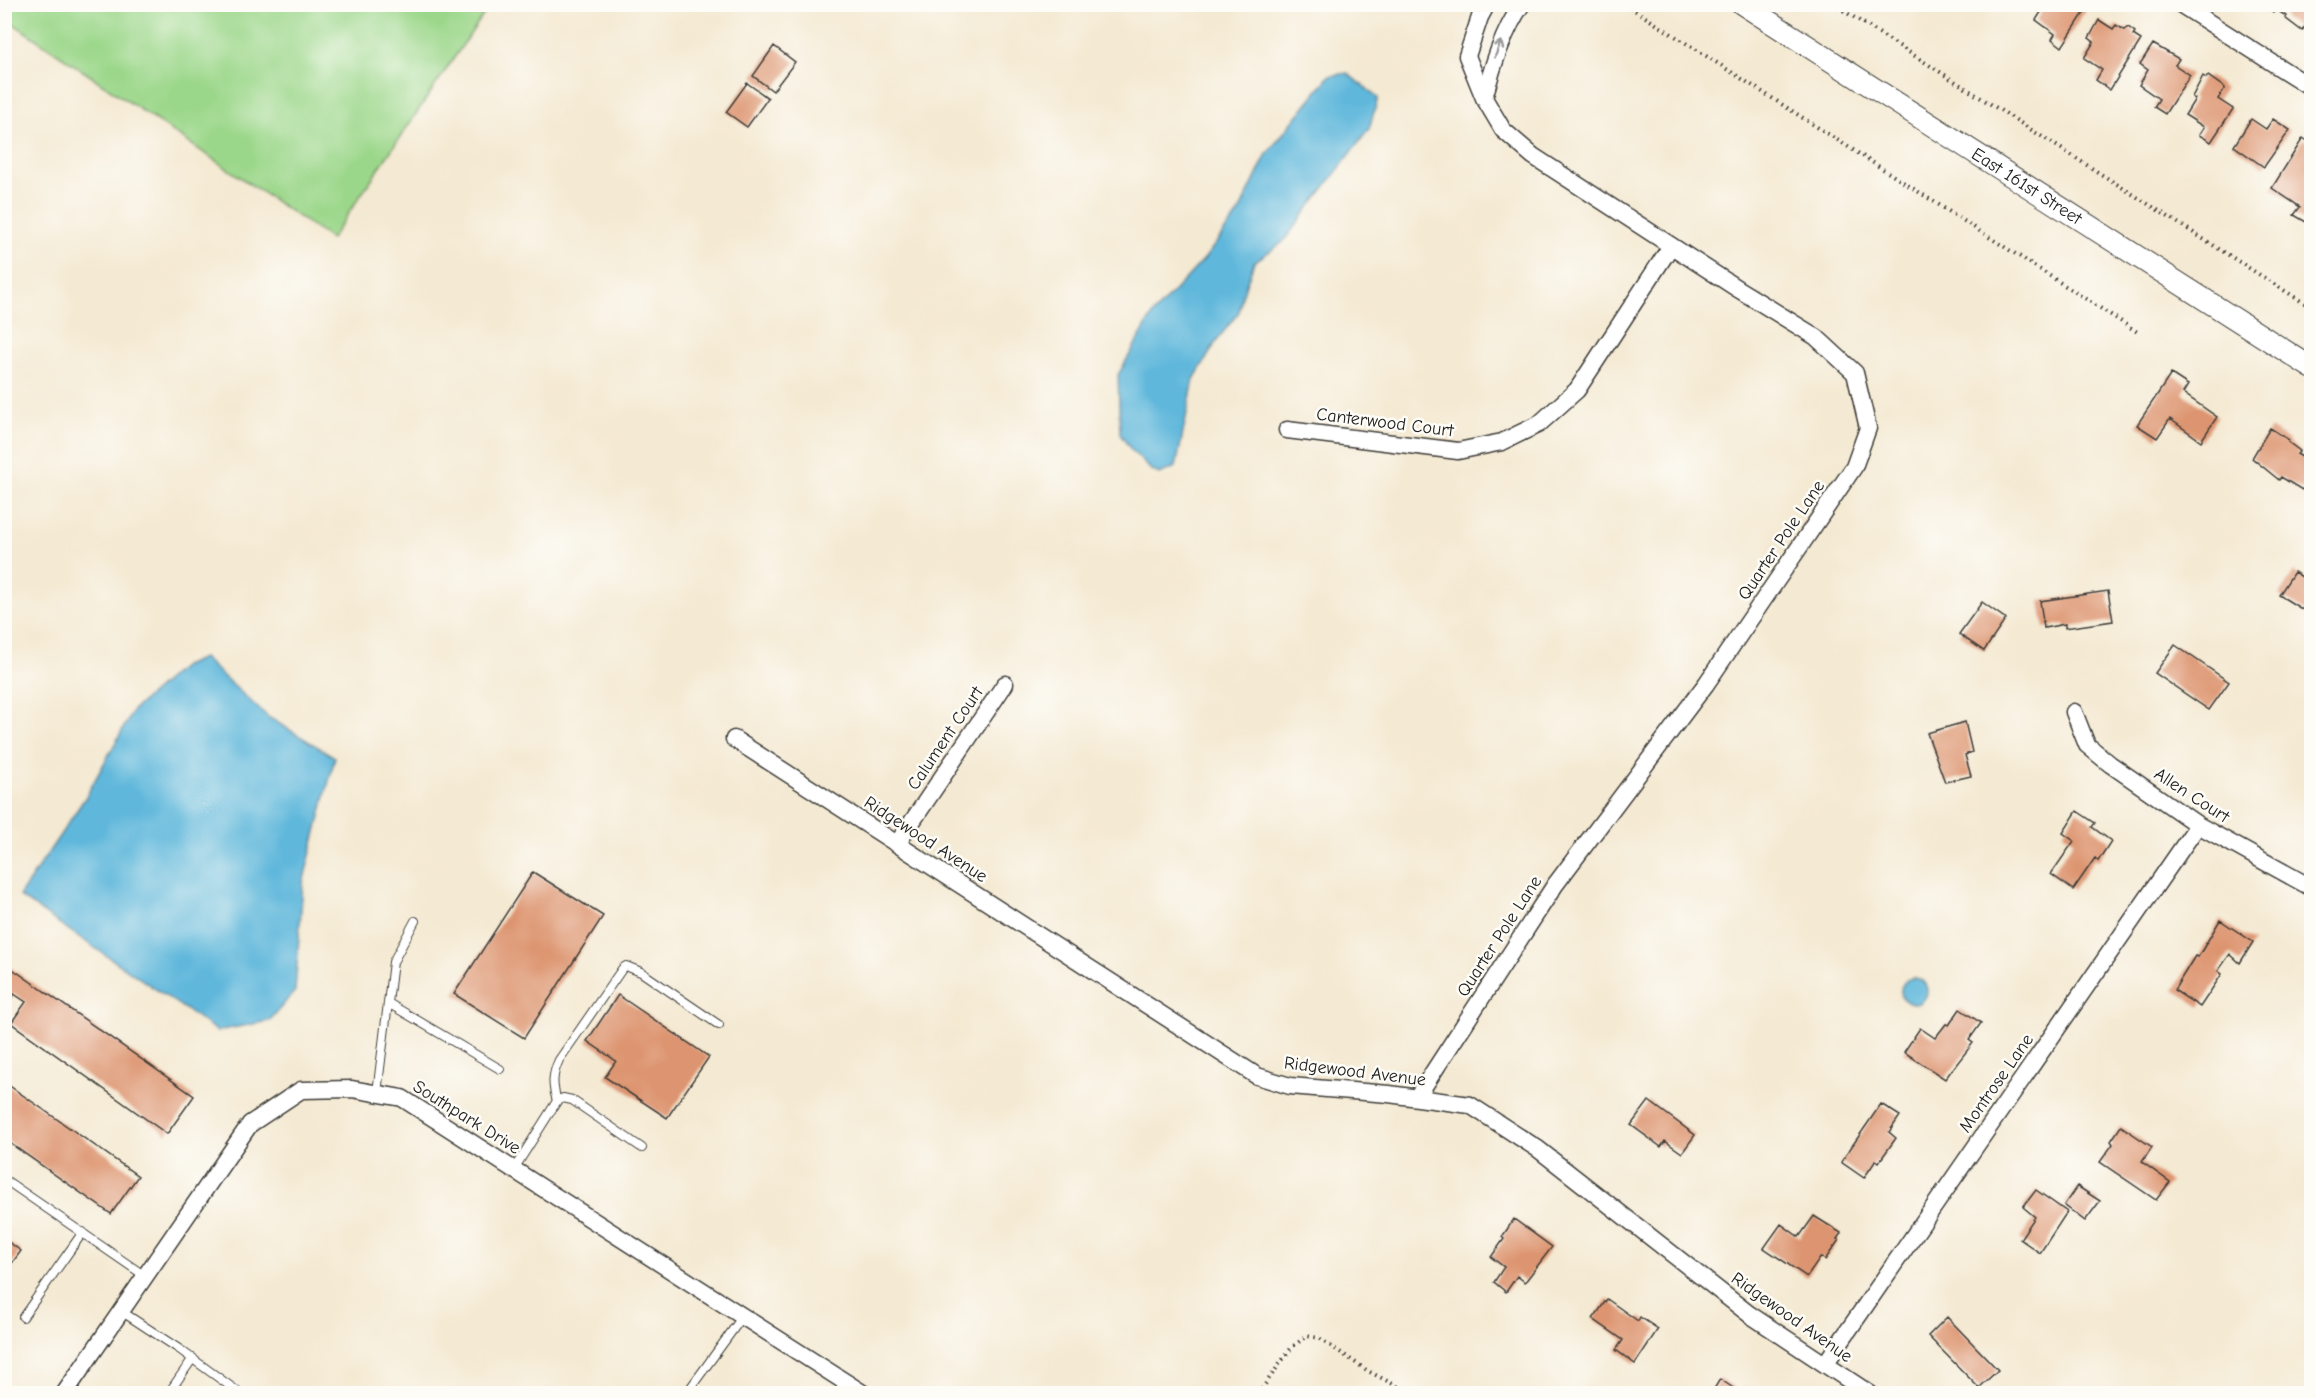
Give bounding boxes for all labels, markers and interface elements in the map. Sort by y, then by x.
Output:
one-way arrow [1493,41,1504,59]
street label: East 161st Street [1968,143,2086,230]
street label: Canterwood Court [1315,404,1456,441]
street label: Quarter Pole Lane [1734,476,1829,604]
street label: Calument Court [903,682,988,794]
street label: Allen Court [2150,763,2234,828]
street label: Ridgewood Avenue [860,792,991,887]
street label: Quarter Pole Lane [1453,872,1546,1001]
street label: Montrose Lane [1955,1030,2038,1137]
street label: Ridgewood Avenue [1283,1052,1427,1091]
street label: Southpark Drive [409,1076,524,1159]
street label: Ridgewood Avenue [1727,1268,1856,1367]

